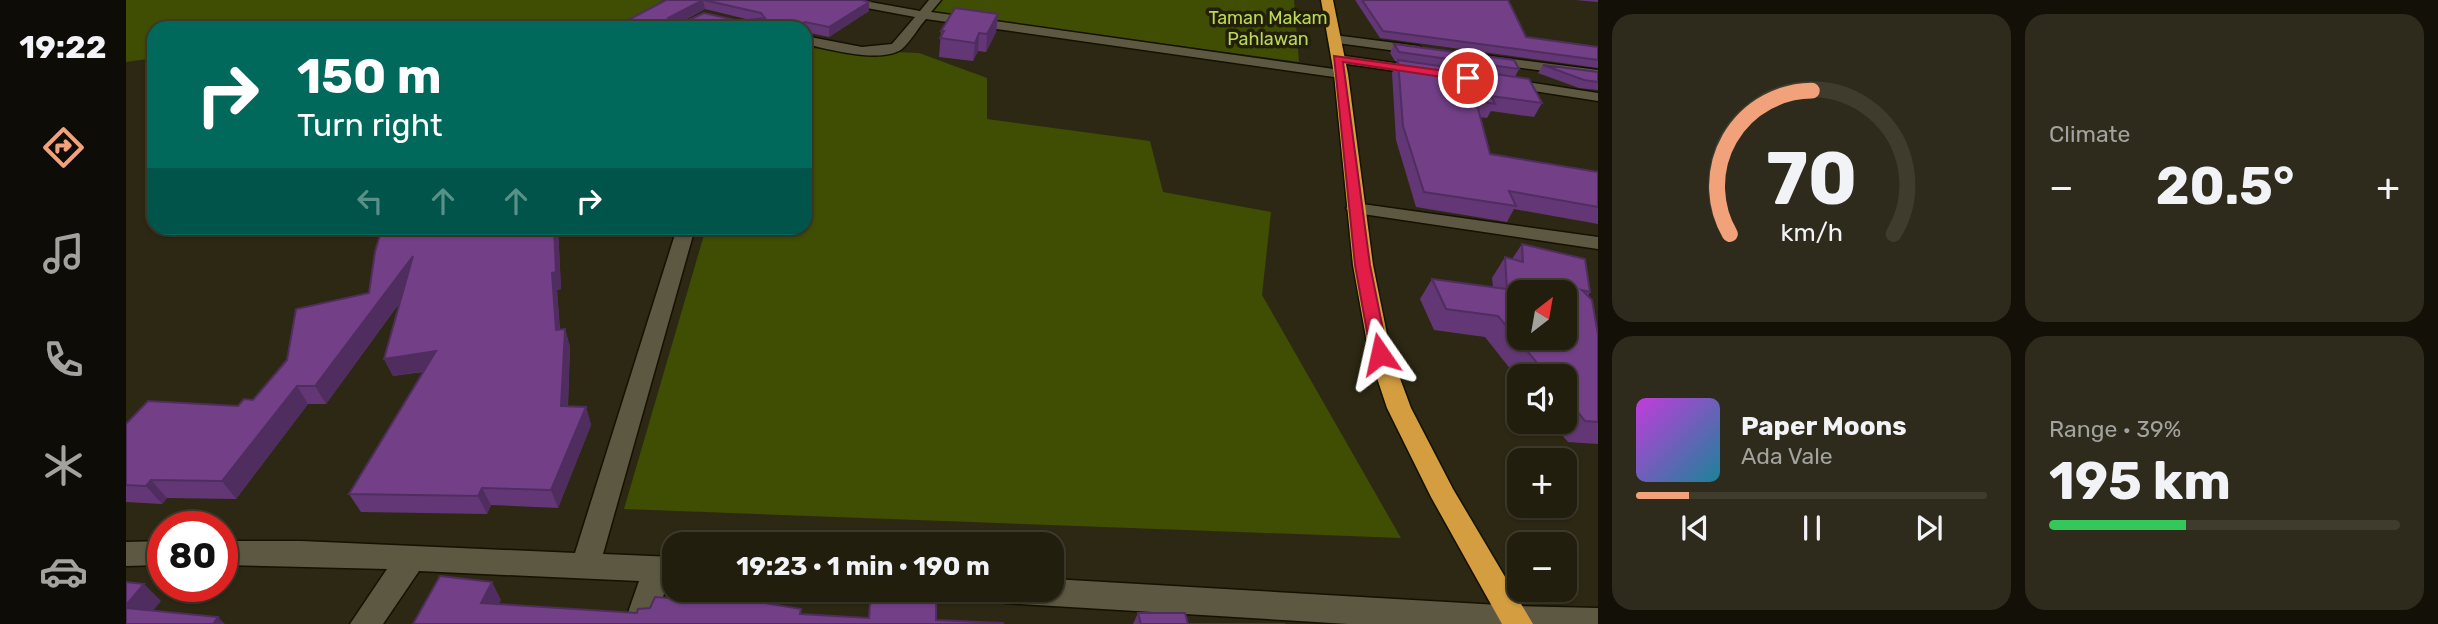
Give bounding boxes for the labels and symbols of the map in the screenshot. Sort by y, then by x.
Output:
park label: Taman Makam Pahlawan [1208,7,1328,50]
pin [1438,48,1498,108]
north arrow [1507,280,1577,350]
position arrow [1343,317,1417,391]
speed limit sign: 80 [147,511,238,602]

